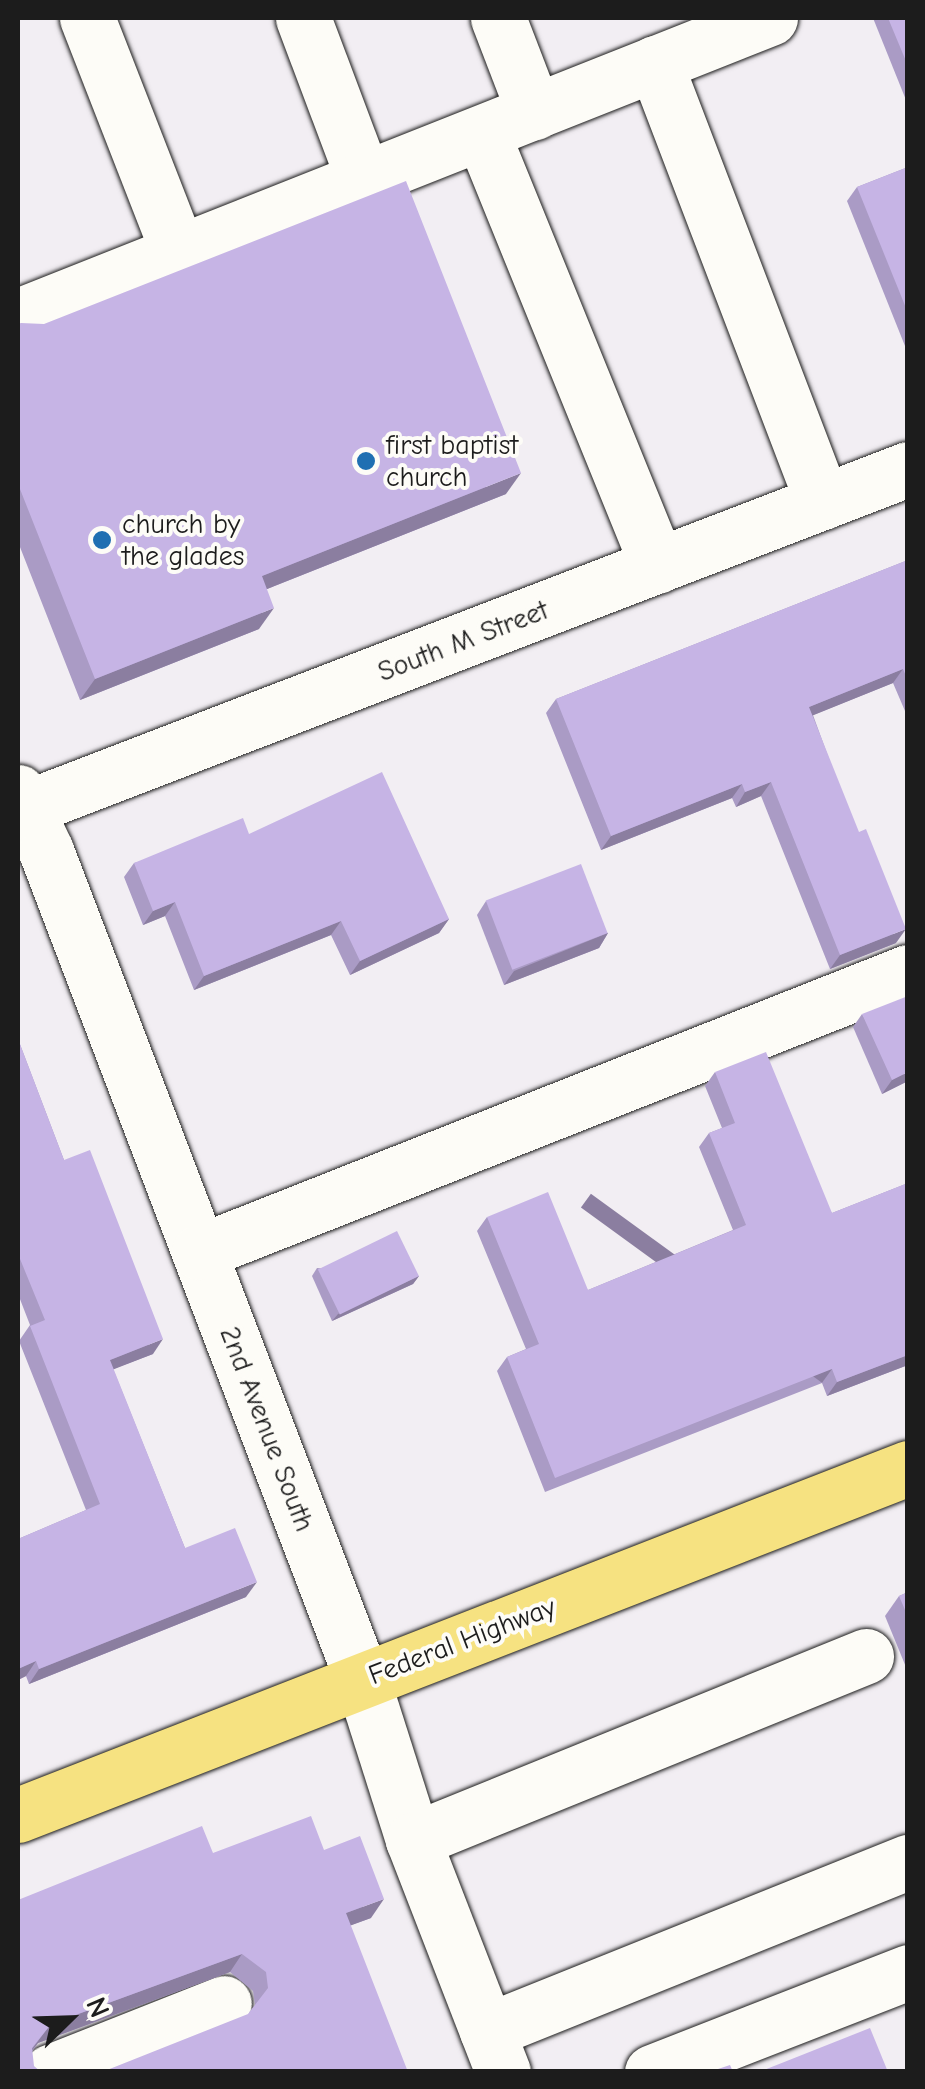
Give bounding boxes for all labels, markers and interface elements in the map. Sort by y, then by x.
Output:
place label: first baptist church [386,428,518,494]
marker: first baptist church [355,450,377,472]
place label: church by the glades [122,507,244,573]
marker: church by the glades [91,529,113,551]
street label: South M Street [373,593,553,689]
street label: 2nd Avenue South [213,1322,321,1536]
street label: Federal Highway [364,1590,560,1692]
north arrow [20,1969,120,2069]
text: N [79,1993,116,2022]

